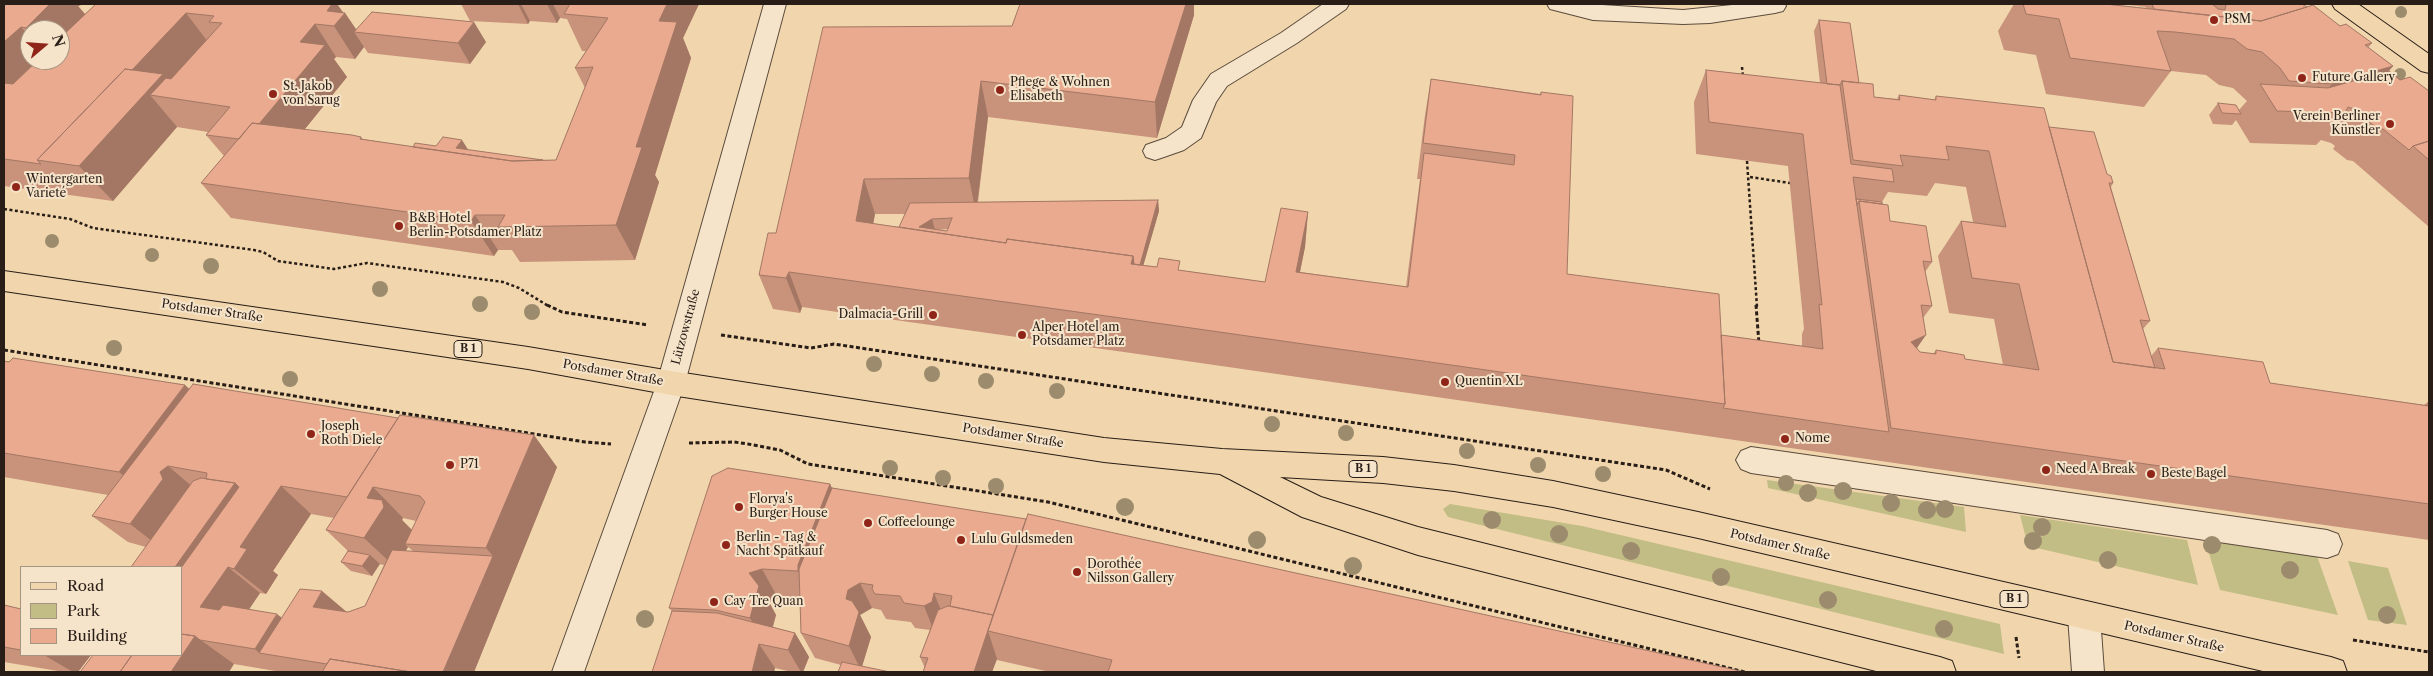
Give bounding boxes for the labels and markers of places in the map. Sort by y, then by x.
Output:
place label: PSM [2224,13,2251,27]
marker: PSM [2208,14,2220,26]
place label: Future Gallery [2312,71,2395,85]
marker: Future Gallery [2296,72,2308,84]
place label: Pflege & Wohnen Elisabeth [1010,76,1110,104]
place label: St. Jakob von Sarug [283,80,339,108]
marker: Pflege & Wohnen Elisabeth [994,84,1006,96]
marker: St. Jakob von Sarug [267,88,279,100]
place label: Verein Berliner Künstler [2293,110,2380,138]
marker: Verein Berliner Künstler [2384,118,2396,130]
place label: Wintergarten Varieté [26,173,102,201]
marker: Wintergarten Varieté [10,181,22,193]
place label: B&B Hotel Berlin-Potsdamer Platz [409,212,542,240]
marker: B&B Hotel Berlin-Potsdamer Platz [393,220,405,232]
place label: Dalmacia-Grill [839,308,923,322]
marker: Dalmacia-Grill [927,309,939,321]
place label: Alper Hotel am Potsdamer Platz [1032,321,1124,349]
marker: Alper Hotel am Potsdamer Platz [1016,329,1028,341]
place label: Quentin XL [1455,375,1522,389]
marker: Quentin XL [1439,376,1451,388]
place label: Joseph Roth Diele [321,420,382,448]
marker: Joseph Roth Diele [305,428,317,440]
place label: Nome [1795,432,1830,446]
marker: Nome [1779,433,1791,445]
place label: P71 [460,458,479,472]
marker: P71 [444,459,456,471]
place label: Need A Break [2056,463,2135,477]
marker: Need A Break [2040,464,2052,476]
place label: Beste Bagel [2161,467,2227,481]
marker: Beste Bagel [2145,468,2157,480]
place label: Florya's Burger House [749,493,828,521]
marker: Florya's Burger House [733,501,745,513]
place label: Coffeelounge [878,516,955,530]
marker: Coffeelounge [862,517,874,529]
place label: Berlin - Tag & Nacht Spätkauf [736,531,823,559]
place label: Lulu Guldsmeden [971,533,1073,547]
marker: Lulu Guldsmeden [955,534,967,546]
marker: Berlin - Tag & Nacht Spätkauf [720,539,732,551]
place label: Dorothée Nilsson Gallery [1087,558,1174,586]
marker: Dorothée Nilsson Gallery [1071,566,1083,578]
place label: Cay Tre Quan [724,595,803,609]
marker: Cay Tre Quan [708,596,720,608]

